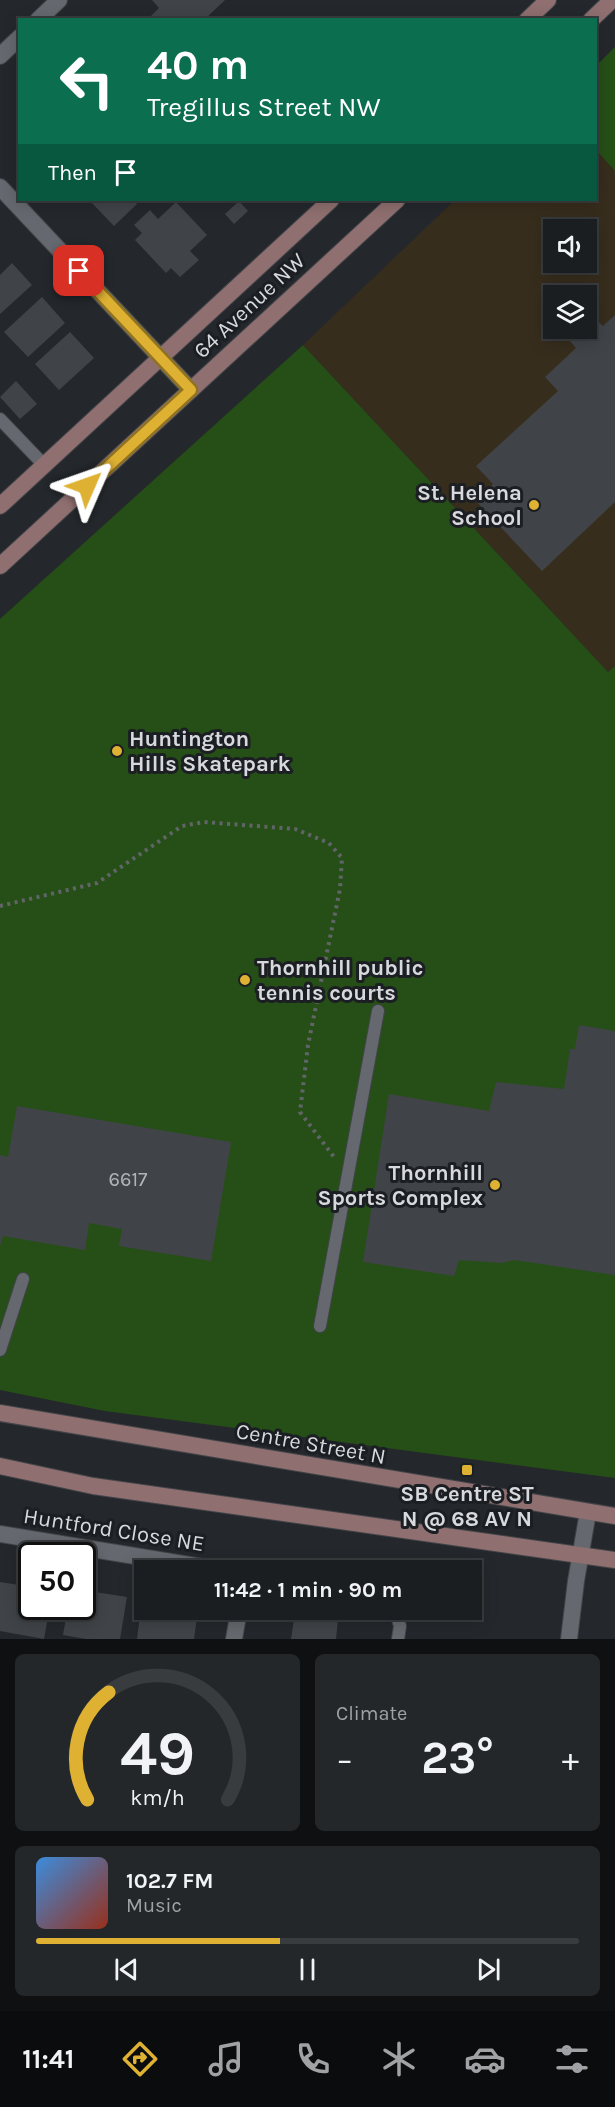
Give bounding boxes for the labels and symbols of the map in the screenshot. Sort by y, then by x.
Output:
pin [53,245,104,296]
street label: 64 Avenue NW [189,247,311,364]
position arrow [55,454,119,518]
place label: St. Helena School [417,480,522,531]
marker: St. Helena School [527,498,541,512]
place label: Huntington Hills Skatepark [129,726,291,777]
marker: Huntington Hills Skatepark [110,744,124,758]
place label: Thornhill public tennis courts [257,955,423,1006]
marker: Thornhill public tennis courts [238,973,252,987]
place label: Thornhill Sports Complex [317,1160,483,1211]
house number: 6617 [109,1168,148,1191]
marker: Thornhill Sports Complex [488,1178,502,1192]
street label: Centre Street N [234,1418,388,1470]
marker: SB Centre ST N @ 68 AV N [460,1463,474,1477]
place label: SB Centre ST N @ 68 AV N [400,1481,534,1532]
street label: Huntford Close NE [22,1503,206,1557]
speed limit sign: 50 [18,1542,96,1620]

